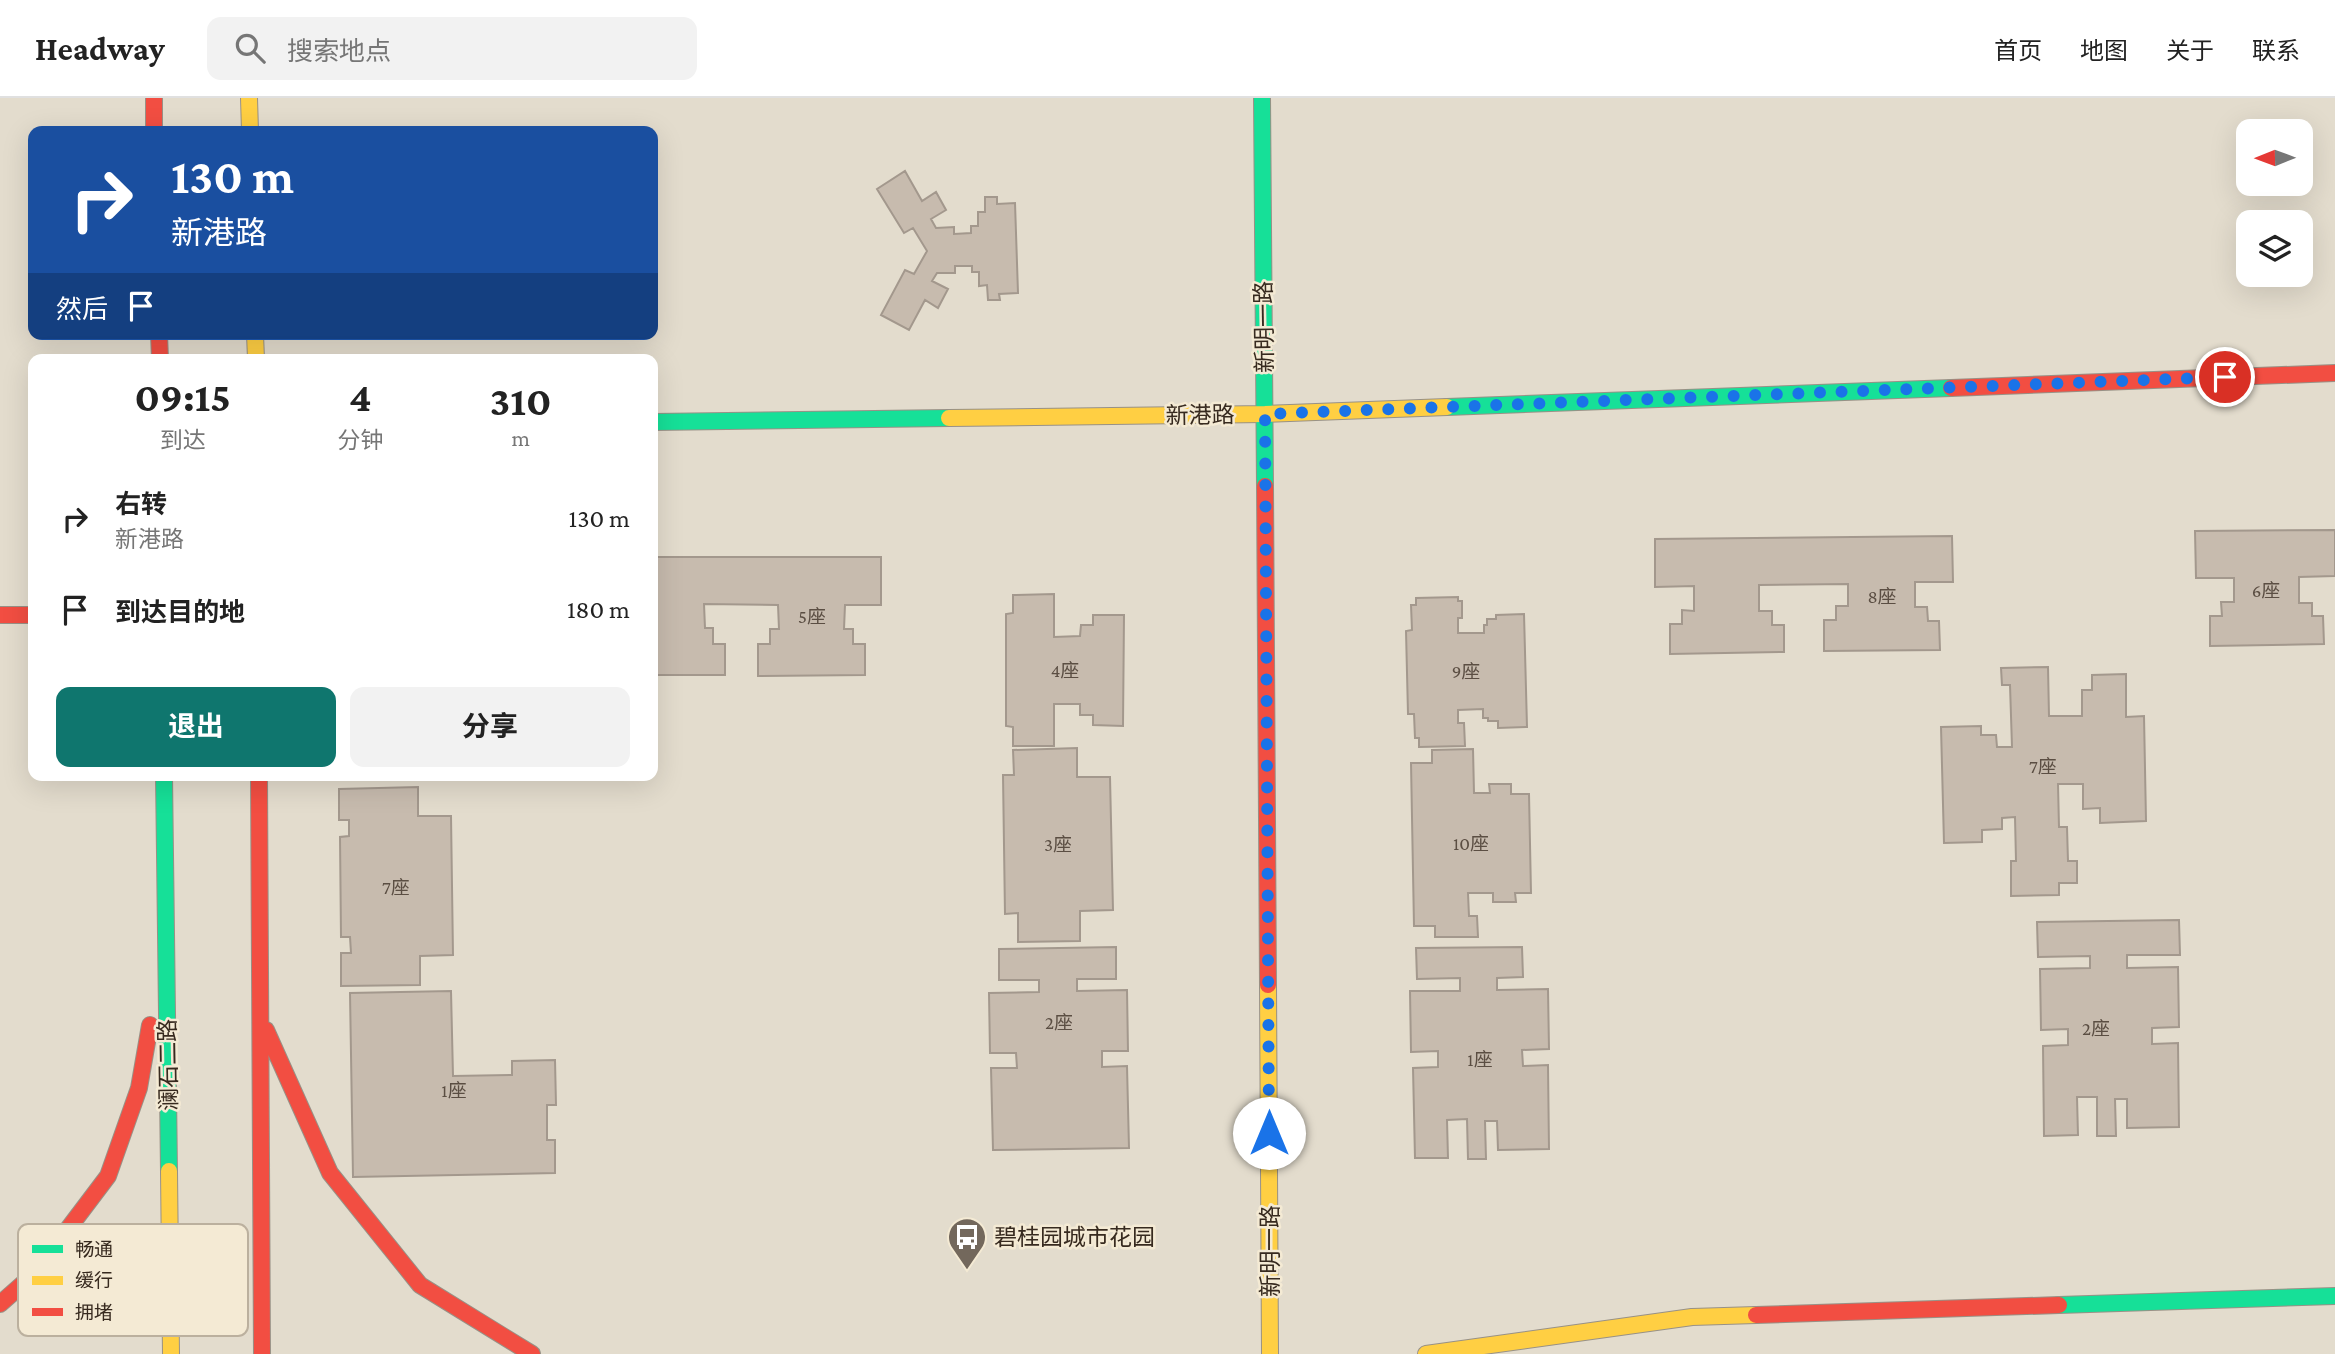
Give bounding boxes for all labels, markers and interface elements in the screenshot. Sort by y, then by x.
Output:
search box [207,17,697,80]
icon: search [231,29,269,67]
text: Headway [35,30,165,67]
text: 搜索地点 [287,37,391,66]
text: 首页 [1994,37,2042,64]
text: 地图 [2080,37,2128,64]
text: 关于 [2166,37,2214,64]
text: 联系 [2252,37,2300,64]
north arrow [2236,119,2314,196]
map controls [2236,119,2313,287]
text: 130 m [171,149,294,204]
icon: right [56,154,147,245]
button: layers [2236,210,2313,287]
text: 新港路 [171,215,267,251]
street label: 新明一路 [1250,281,1278,373]
icon: arrive [122,287,160,325]
text: 然后 [56,295,108,324]
pin [2195,347,2255,407]
icon: arrive [2206,358,2244,396]
text: 09:15 [134,373,231,420]
text: 4 [349,373,372,420]
text: 310 [490,377,552,424]
street label: 新港路 [1165,401,1235,429]
text: m [511,425,530,451]
text: 到达 [160,427,206,453]
text: 分钟 [337,427,383,453]
text: 右转 [115,490,167,519]
icon: right [56,500,94,538]
text: 130 m [569,504,630,533]
text: 新港路 [115,526,184,552]
house number: 6座 [2252,580,2280,601]
house number: 8座 [1867,586,1897,607]
icon: arrive [56,591,94,629]
text: 180 m [567,595,630,624]
text: 到达目的地 [115,598,245,627]
house number: 5座 [798,606,826,627]
house number: 4座 [1051,660,1079,681]
house number: 9座 [1452,661,1480,682]
button: 退出 [56,687,336,767]
button: 分享 [350,687,630,767]
house number: 7座 [2029,756,2057,777]
house number: 10座 [1453,833,1489,854]
house number: 3座 [1044,834,1072,855]
house number: 7座 [382,877,410,898]
house number: 2座 [1045,1012,1073,1033]
house number: 2座 [2082,1018,2110,1039]
street label: 澜石二路 [154,1019,182,1111]
house number: 1座 [1467,1049,1493,1070]
house number: 1座 [441,1080,467,1101]
position arrow [1232,1096,1306,1170]
street label: 新明一路 [1257,1205,1283,1297]
bus stop icon: 碧桂园城市花园 [946,1216,988,1271]
legend [18,1224,248,1336]
place label: 碧桂园城市花园 [994,1224,1155,1250]
text: 畅通 [75,1239,113,1260]
text: 缓行 [75,1270,113,1291]
text: 拥堵 [75,1302,113,1323]

